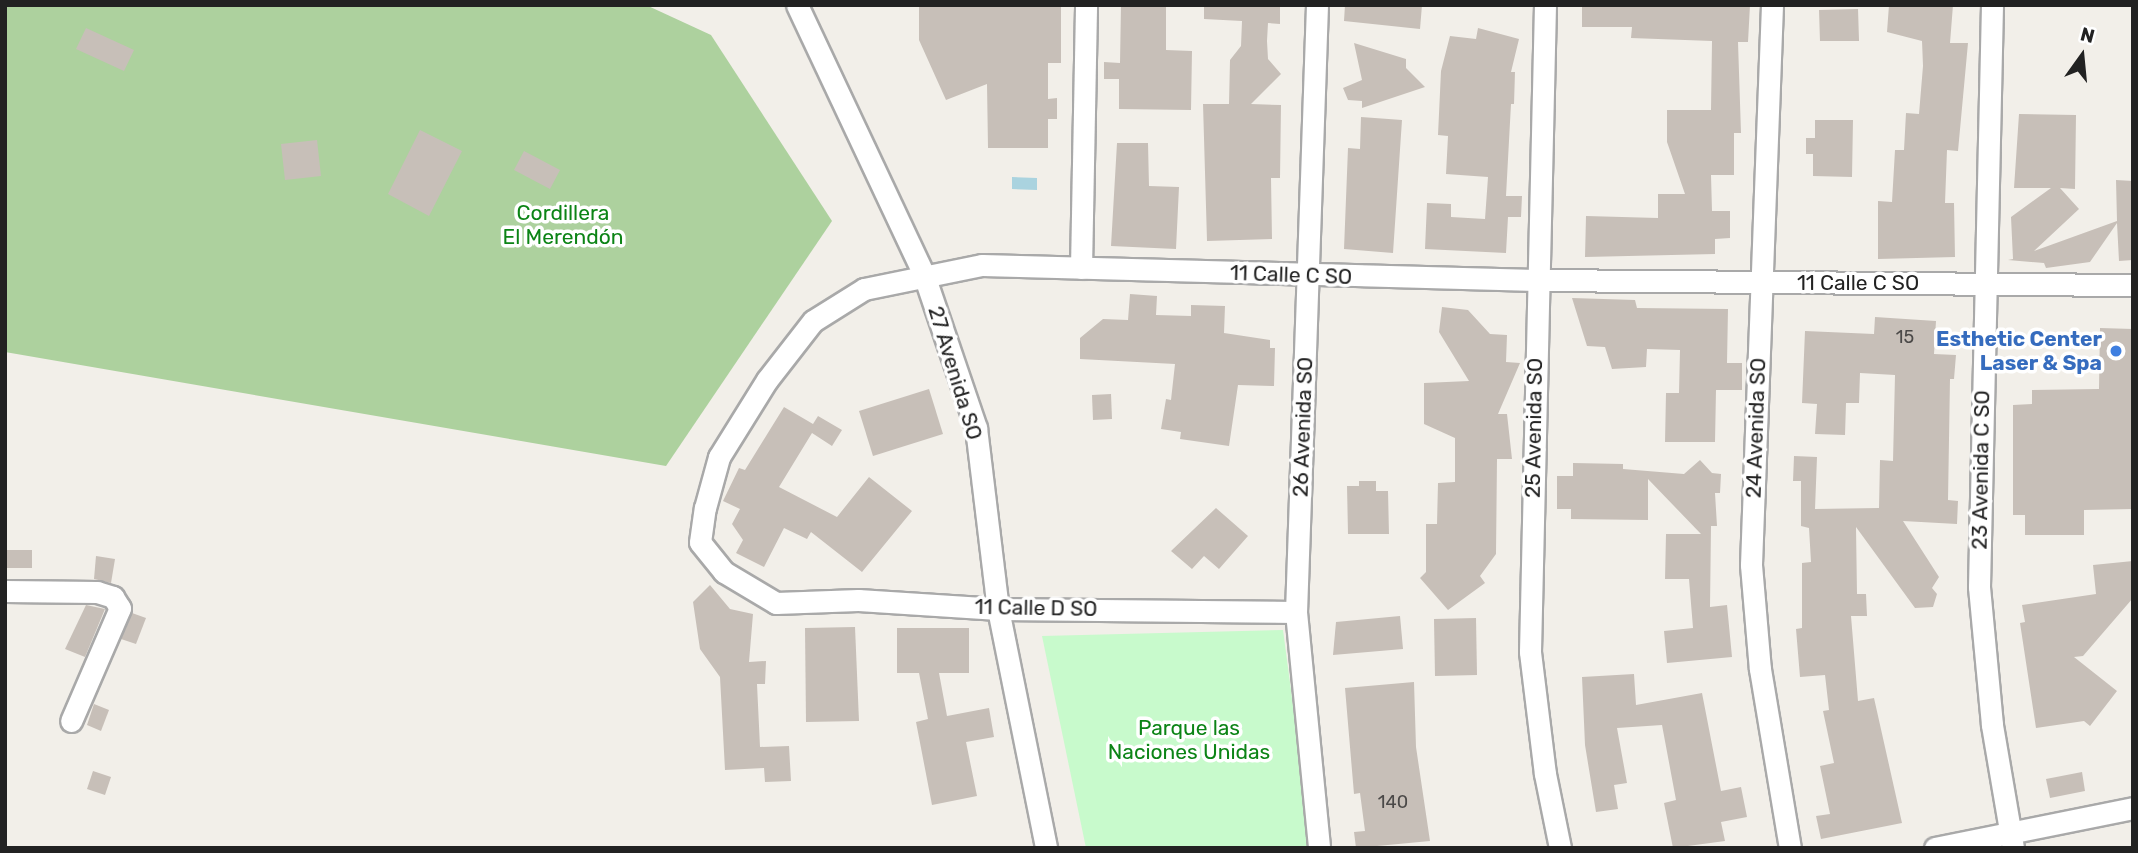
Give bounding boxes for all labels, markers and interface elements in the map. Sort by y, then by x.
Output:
north arrow [2047,21,2117,91]
text: N [2078,22,2097,48]
park label: Cordillera El Merendón [503,200,623,250]
street label: 11 Calle C SO [1229,260,1353,290]
street label: 11 Calle C SO [1797,270,1919,296]
street label: 27 Avenida SO [923,303,987,443]
house number: 15 [1896,326,1914,348]
place label: Esthetic Center Laser & Spa [1936,326,2102,376]
marker: Esthetic Center Laser & Spa [2108,343,2124,359]
street label: 26 Avenida SO [1288,356,1318,498]
street label: 25 Avenida SO [1520,357,1548,499]
street label: 24 Avenida SO [1741,357,1771,499]
street label: 23 Avenida C SO [1967,390,1995,550]
street label: 11 Calle D SO [974,594,1098,622]
park label: Parque las Naciones Unidas [1108,715,1270,765]
house number: 140 [1378,791,1408,813]

